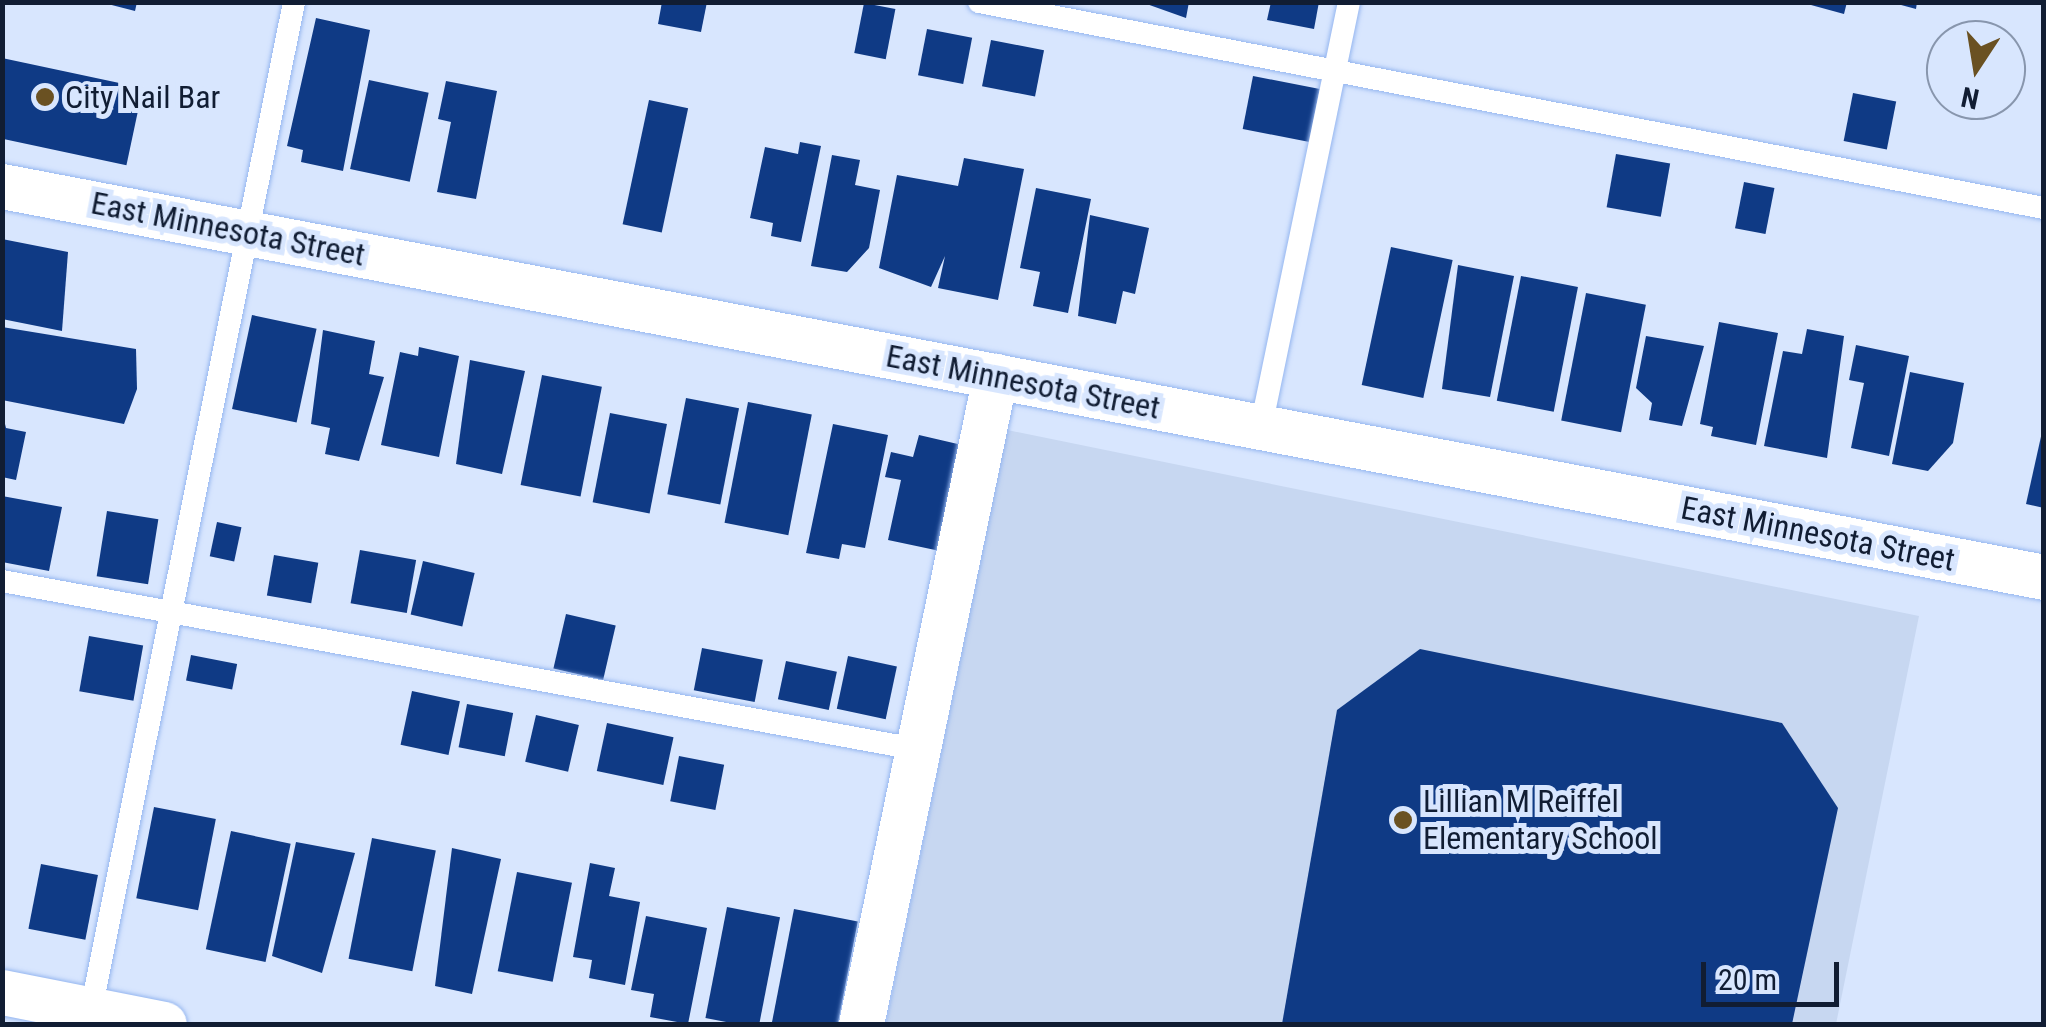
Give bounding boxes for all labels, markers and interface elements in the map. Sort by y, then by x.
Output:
north arrow [1926,20,2026,120]
place label: City Nail Bar [65,78,220,116]
text: N [1958,80,1982,116]
marker: City Nail Bar [34,86,56,108]
street label: East Minnesota Street [88,184,368,274]
street label: East Minnesota Street [883,337,1163,427]
street label: East Minnesota Street [1678,489,1958,579]
place label: Lillian M Reiffel Elementary School [1423,783,1658,858]
marker: Lillian M Reiffel Elementary School [1392,809,1414,831]
scale bar [1706,942,1844,1004]
text: 20 m [1718,962,1777,997]

